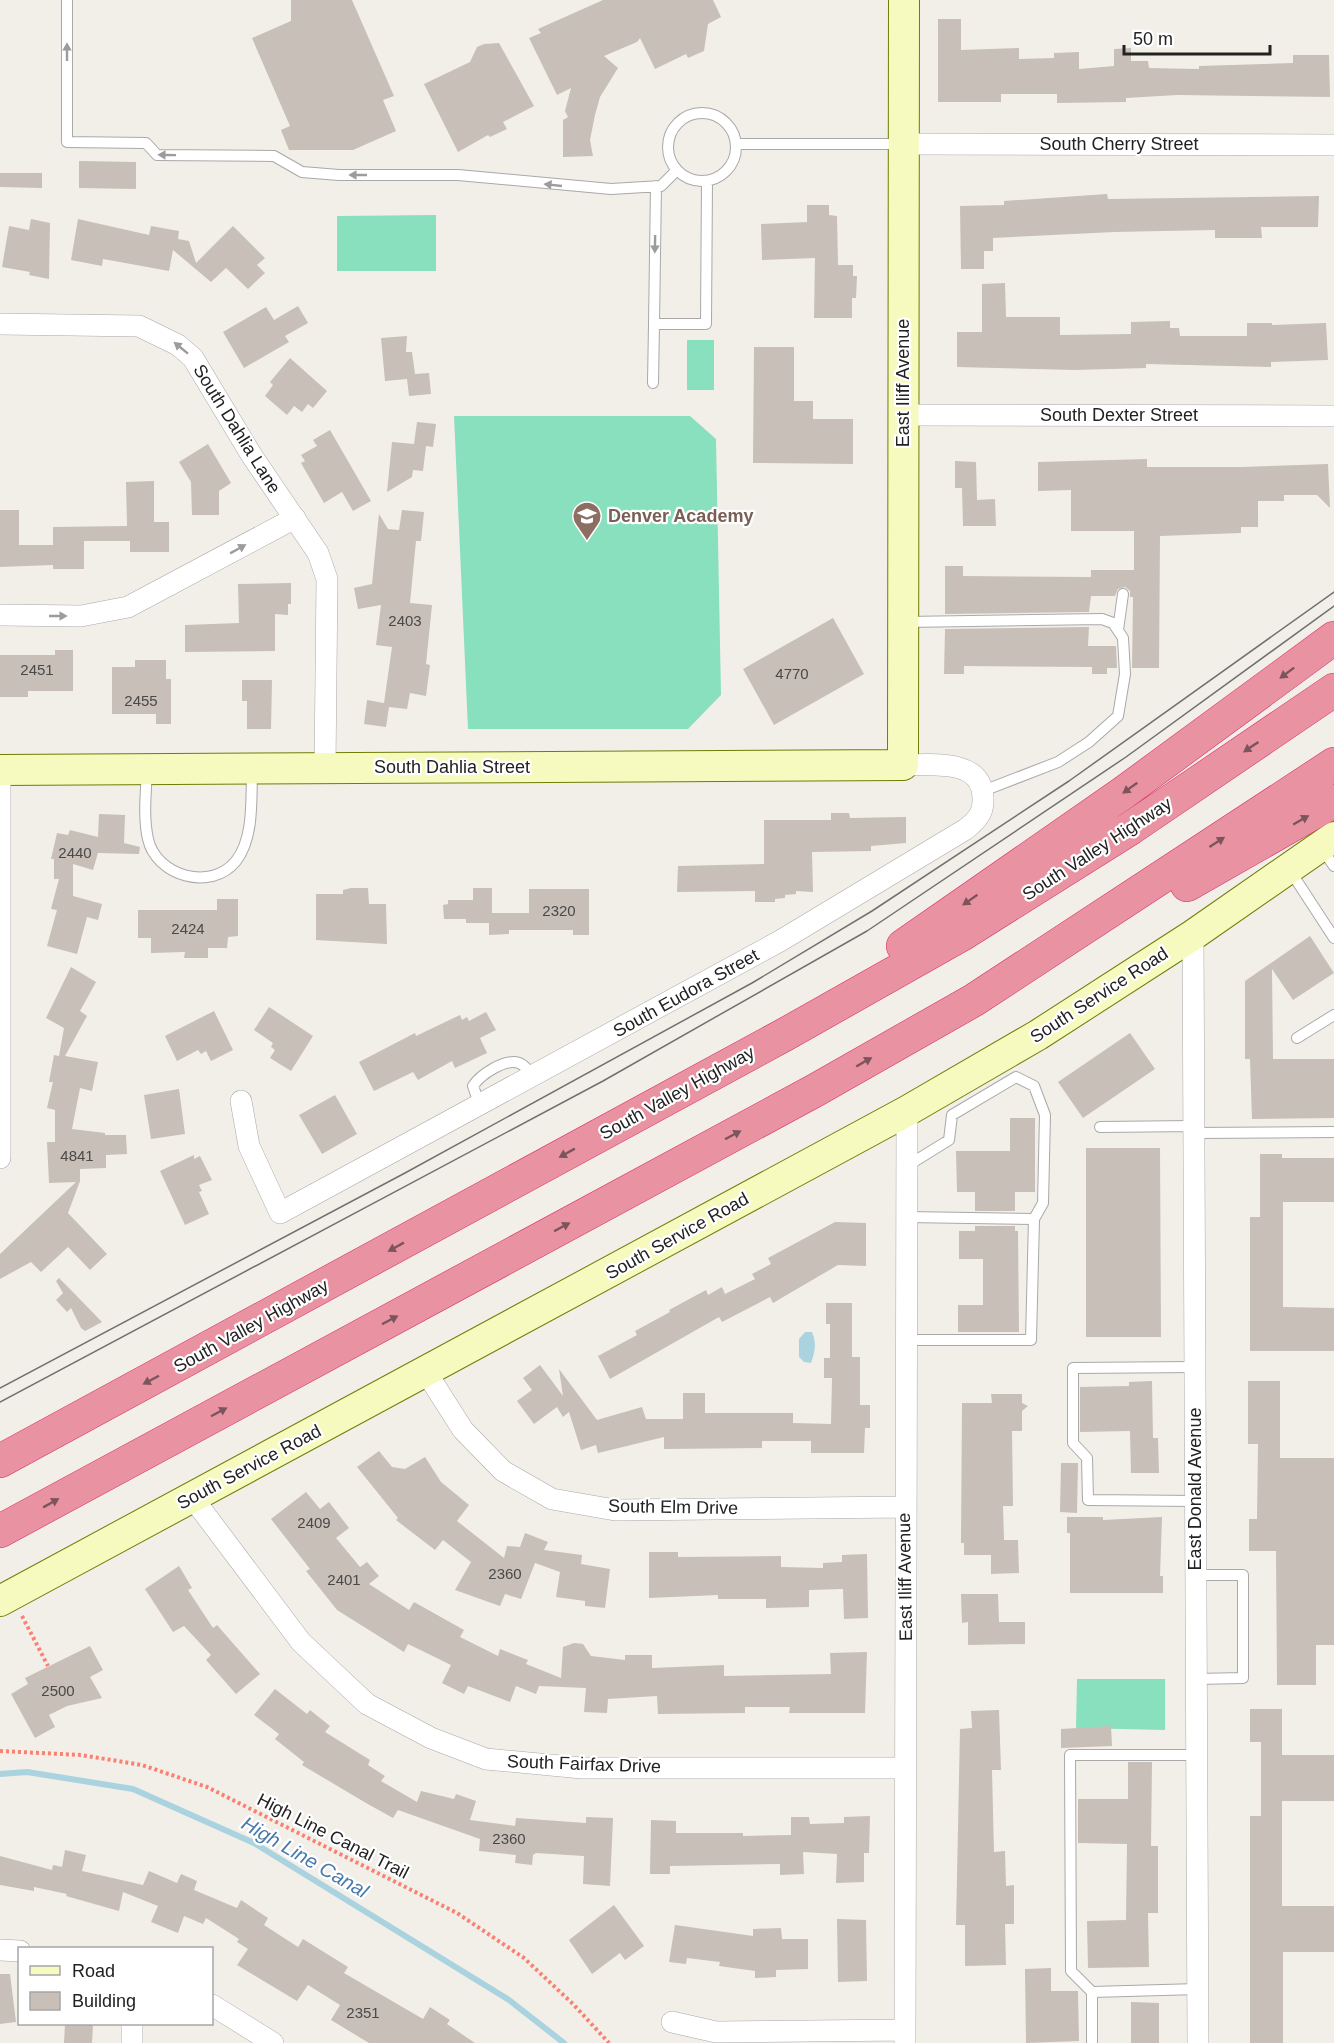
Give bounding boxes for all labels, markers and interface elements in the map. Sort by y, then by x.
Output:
scale bar [1124,18,1270,56]
text: 50 m [1133,29,1173,49]
one-way arrow [62,43,72,62]
street label: South Cherry Street [1039,134,1199,154]
one-way arrow [158,150,177,160]
one-way arrow [349,170,368,180]
one-way arrow [543,180,562,190]
one-way arrow [651,235,660,254]
street label: East Iliff Avenue [893,319,913,447]
one-way arrow [173,342,189,355]
street label: South Dahlia Lane [189,361,285,497]
street label: South Dexter Street [1040,405,1198,425]
school or university icon: Denver Academy [571,500,603,542]
place label: Denver Academy [608,506,753,526]
one-way arrow [230,544,247,554]
one-way arrow [49,611,68,621]
house number: 2403 [388,612,422,629]
house number: 2451 [20,661,54,678]
house number: 4770 [775,665,809,682]
one-way arrow [1279,667,1295,679]
house number: 2455 [124,692,158,709]
one-way arrow [1243,741,1259,752]
street label: South Dahlia Street [374,757,530,777]
one-way arrow [1122,782,1138,794]
street label: South Valley Highway [1019,793,1175,905]
one-way arrow [1293,815,1309,826]
one-way arrow [1208,836,1224,848]
house number: 2440 [58,844,92,861]
one-way arrow [962,894,978,906]
house number: 2320 [542,902,576,919]
house number: 2424 [171,920,205,937]
street label: South Service Road [1026,943,1172,1047]
street label: South Eudora Street [610,945,762,1041]
street label: South Valley Highway [596,1042,758,1144]
one-way arrow [856,1057,873,1067]
one-way arrow [725,1130,742,1139]
house number: 4841 [60,1147,94,1164]
one-way arrow [558,1148,575,1158]
street label: South Service Road [602,1188,752,1284]
one-way arrow [554,1222,571,1232]
one-way arrow [387,1242,404,1252]
street label: South Valley Highway [170,1275,332,1377]
one-way arrow [382,1315,399,1325]
one-way arrow [142,1375,159,1385]
one-way arrow [210,1407,227,1417]
street label: East Donald Avenue [1185,1408,1205,1570]
street label: South Service Road [174,1421,324,1513]
street label: South Elm Drive [608,1496,738,1518]
one-way arrow [43,1498,60,1508]
street label: East Iliff Avenue [894,1513,916,1641]
house number: 2409 [297,1514,331,1531]
house number: 2360 [488,1565,522,1582]
house number: 2401 [327,1571,361,1588]
house number: 2500 [41,1682,75,1699]
street label: South Fairfax Drive [507,1751,661,1777]
street label: High Line Canal Trail [254,1788,412,1884]
water label: High Line Canal [237,1811,373,1903]
house number: 2360 [492,1830,526,1847]
legend [18,1947,213,2025]
text: Road [72,1961,115,1981]
text: Building [72,1991,136,2011]
house number: 2351 [346,2004,380,2021]

